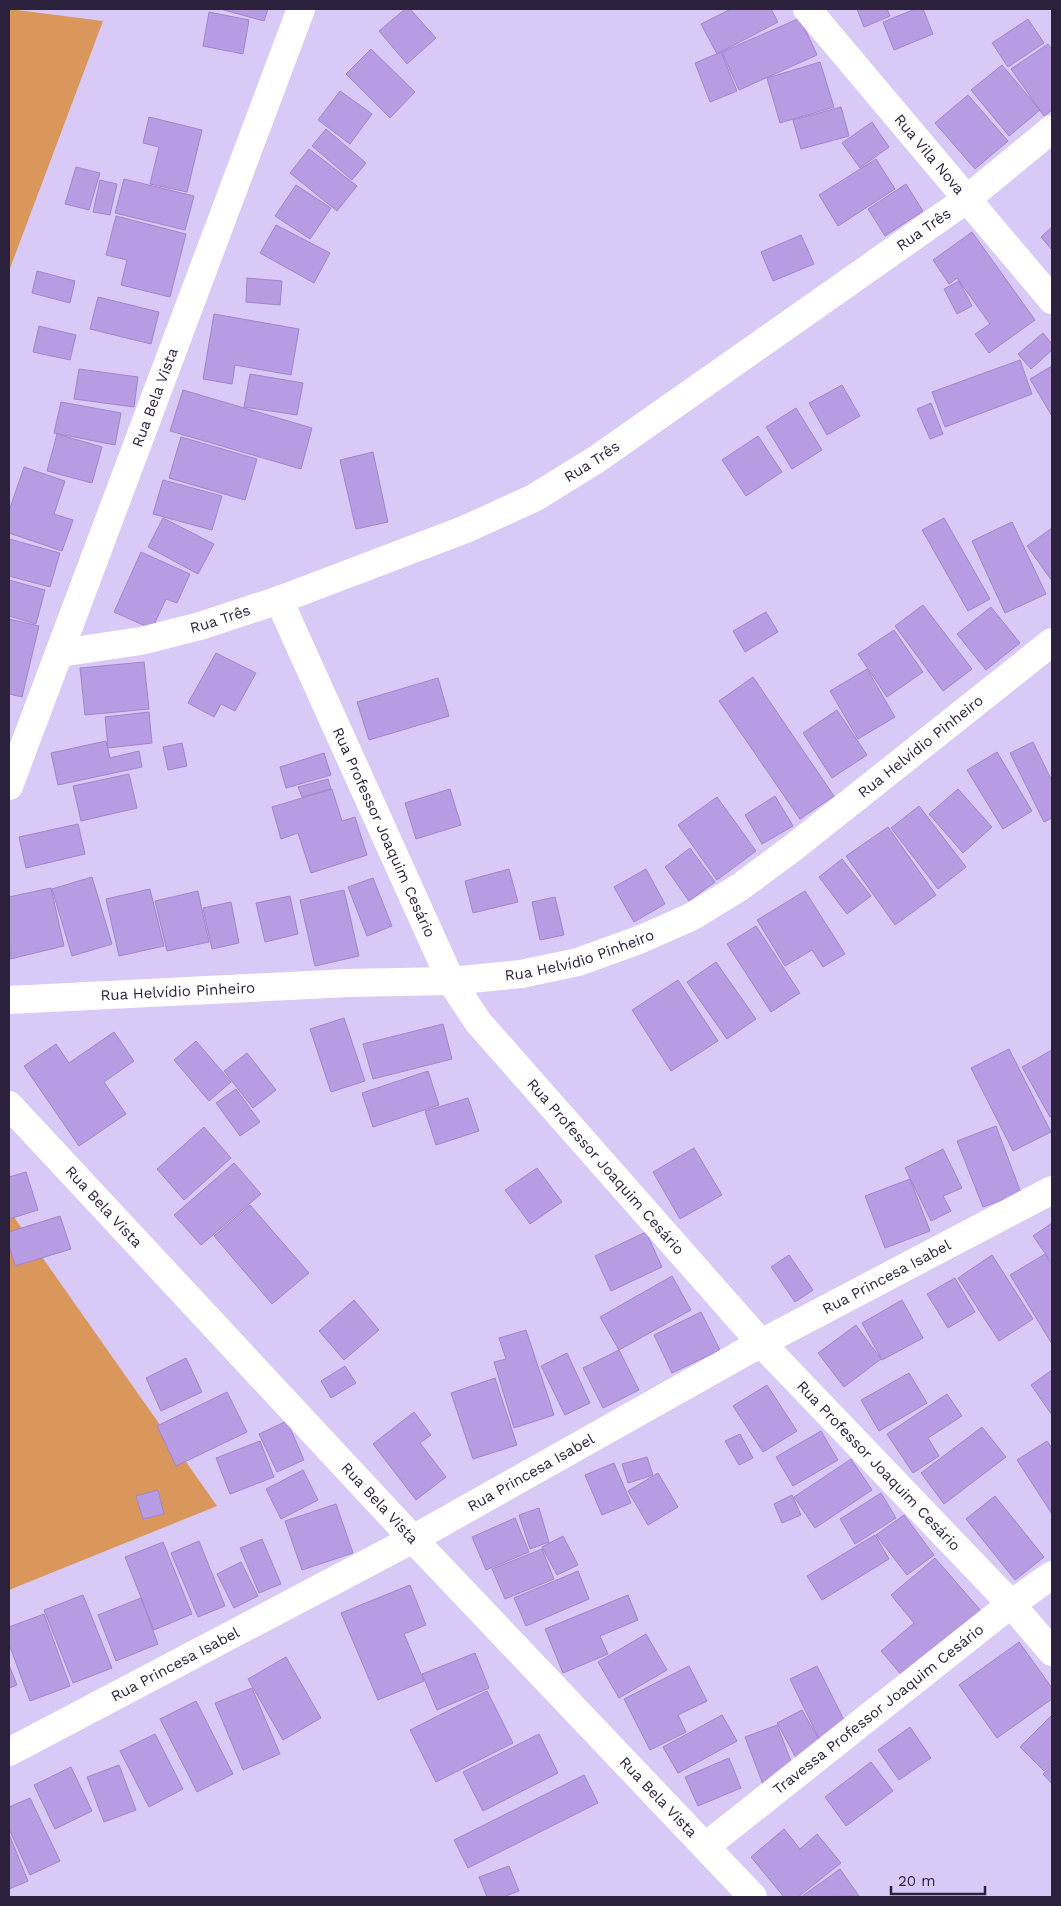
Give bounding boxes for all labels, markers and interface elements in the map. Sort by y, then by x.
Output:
street label: Rua Vila Nova [890,111,969,199]
street label: Rua Três [893,204,954,255]
street label: Rua Bela Vista [128,345,182,450]
street label: Rua Três [561,437,623,486]
street label: Rua Três [188,601,253,637]
street label: Rua Helvídio Pinheiro [854,691,987,802]
street label: Rua Professor Joaquim Cesário [329,725,439,940]
street label: Rua Helvídio Pinheiro [504,925,657,985]
street label: Rua Helvídio Pinheiro [100,979,256,1004]
street label: Rua Professor Joaquim Cesário [523,1075,688,1258]
street label: Rua Bela Vista [61,1162,146,1252]
street label: Rua Princesa Isabel [819,1236,954,1318]
street label: Rua Professor Joaquim Cesário [793,1377,964,1554]
street label: Rua Princesa Isabel [464,1430,598,1515]
street label: Rua Bela Vista [337,1459,422,1548]
street label: Travessa Professor Joaquim Cesário [769,1620,987,1798]
street label: Rua Princesa Isabel [108,1623,243,1706]
street label: Rua Bela Vista [616,1753,701,1842]
scale bar [891,1864,985,1896]
text: 20 m [898,1872,936,1890]

